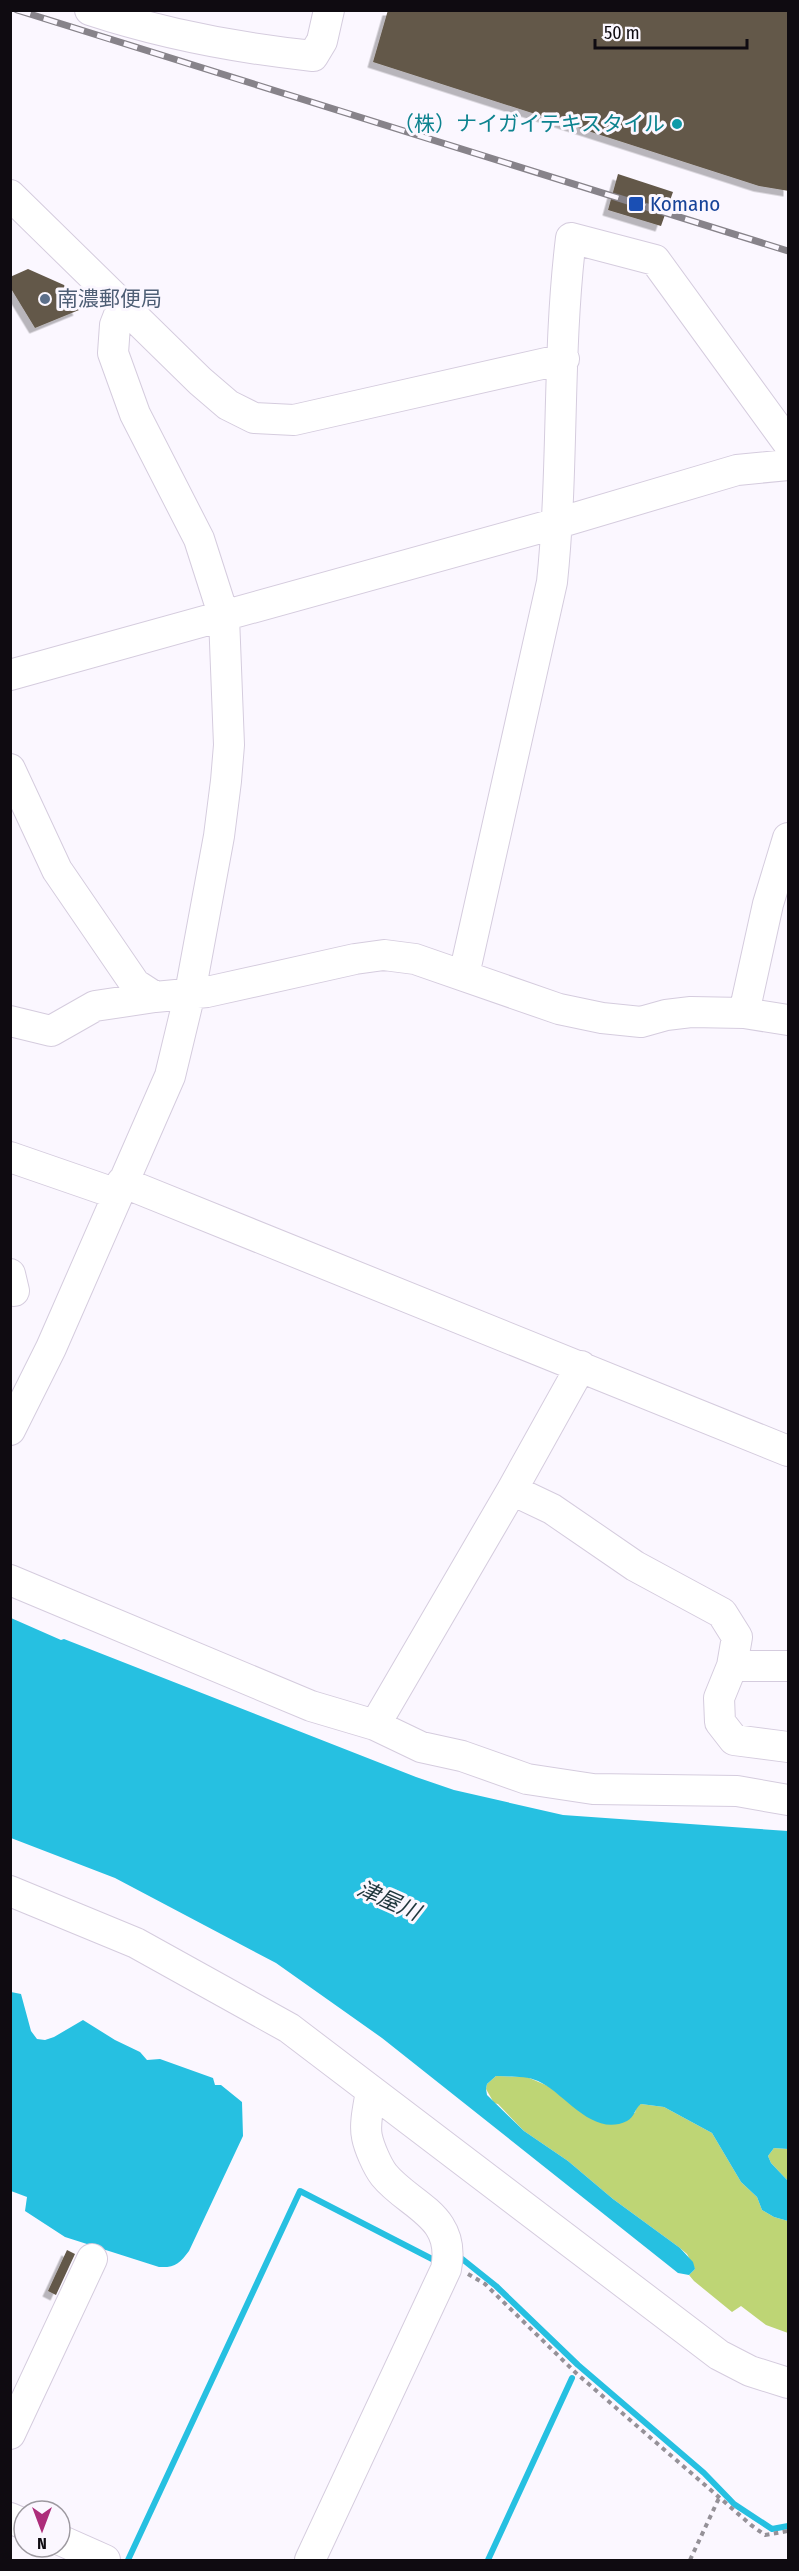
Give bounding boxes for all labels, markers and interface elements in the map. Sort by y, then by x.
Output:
scale bar [595,12,746,50]
text: 50 m [604,22,640,44]
place label: （株）ナイガイテキスタイル [393,111,665,137]
marker: （株）ナイガイテキスタイル [670,117,684,131]
place label: Komano [650,191,720,217]
marker: Komano [627,195,645,213]
place label: 南濃郵便局 [57,286,162,312]
marker: 南濃郵便局 [38,292,52,306]
water label: 津屋川 [353,1875,426,1927]
north arrow [12,2499,72,2559]
text: N [37,2534,47,2553]

